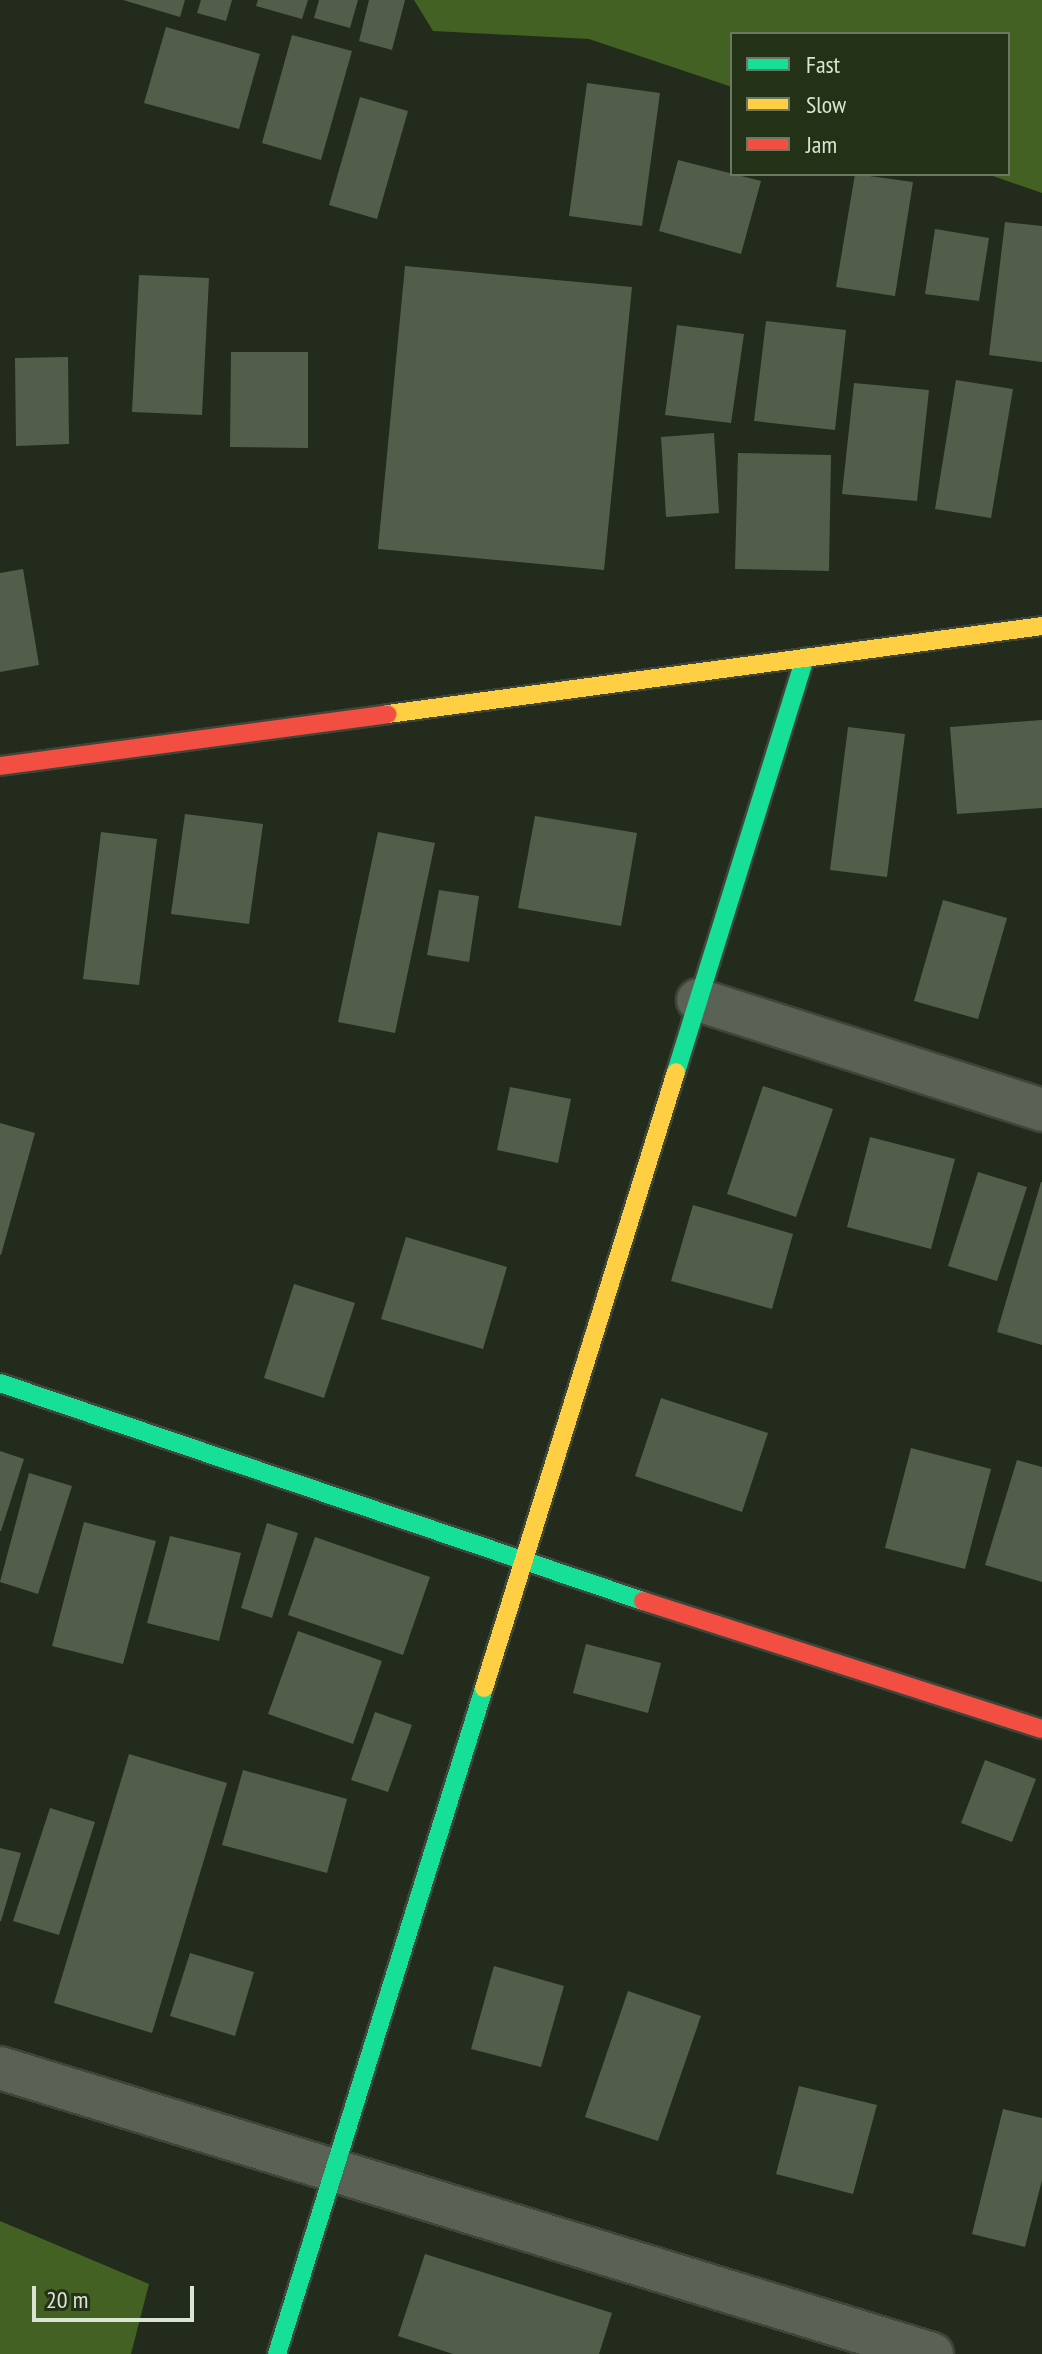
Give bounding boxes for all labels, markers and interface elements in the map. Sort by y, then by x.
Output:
legend [730,32,1010,176]
text: Fast [806,49,840,80]
text: Slow [806,89,846,120]
text: Jam [806,129,837,160]
scale bar [36,2270,198,2320]
text: 20 m [46,2284,88,2315]

